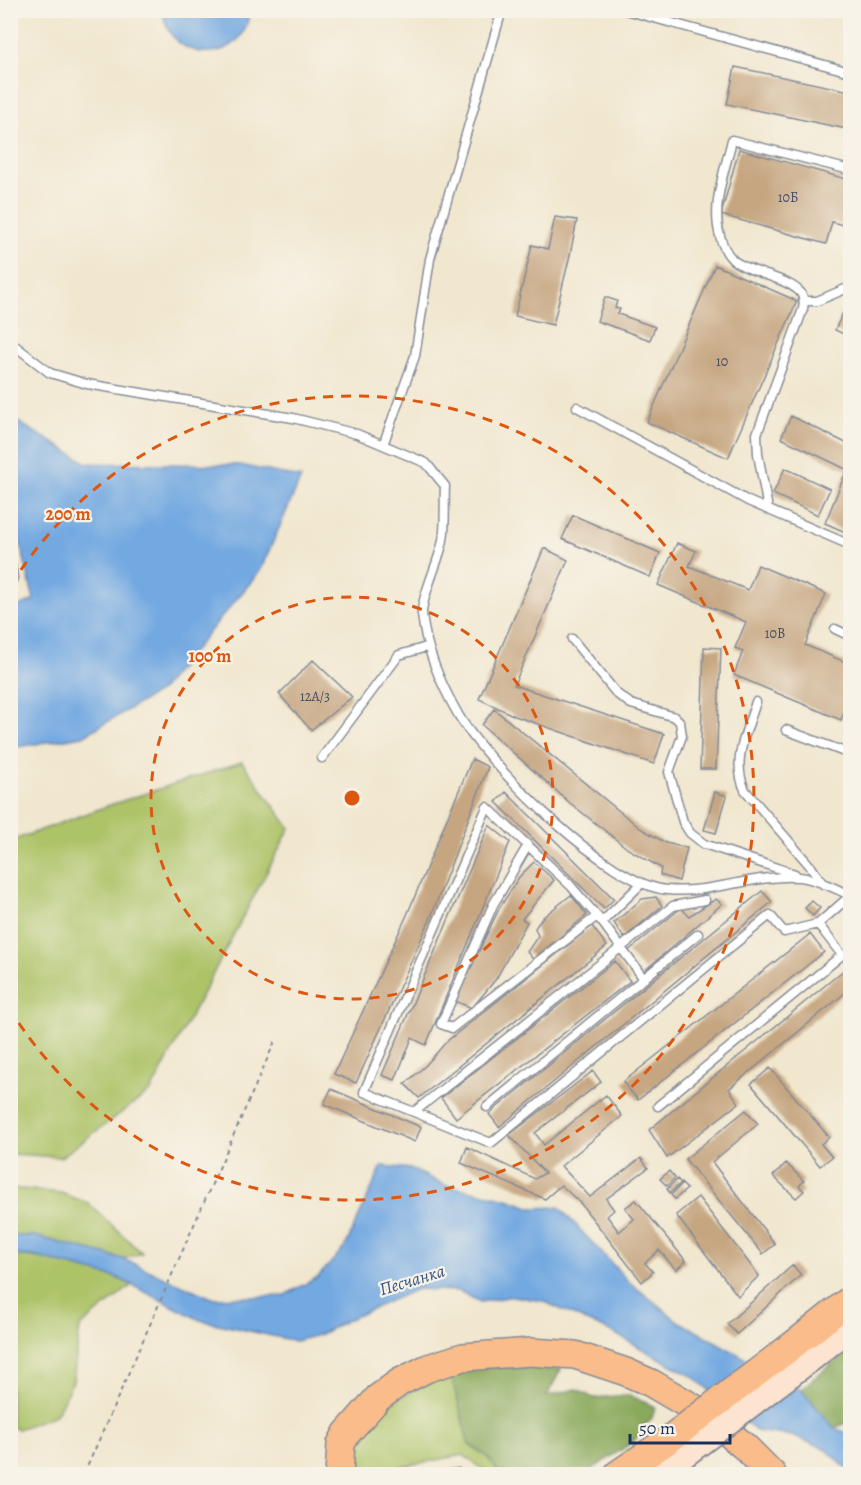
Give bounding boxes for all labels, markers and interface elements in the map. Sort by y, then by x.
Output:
house number: 10Б [778,188,798,207]
house number: 10 [716,352,728,371]
text: 200 m [45,502,91,526]
house number: 10В [765,624,785,643]
text: 100 m [189,644,231,668]
house number: 12А/3 [300,687,330,706]
centre of rings [342,788,362,808]
water label: Песчанка [376,1259,448,1301]
scale bar [630,1407,730,1445]
text: 50 m [639,1416,675,1440]

